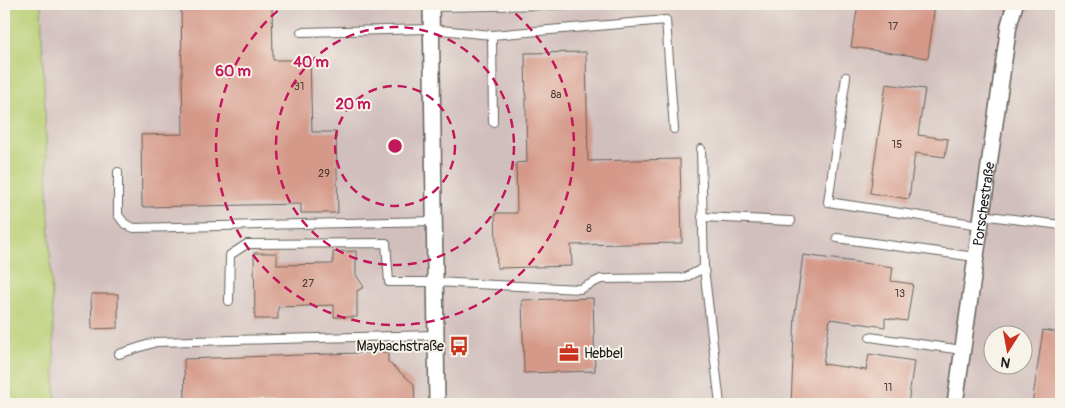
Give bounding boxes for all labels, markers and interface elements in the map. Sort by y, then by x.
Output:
house number: 17 [888,20,898,33]
text: 40 m [293,53,329,72]
text: 60 m [215,62,251,81]
house number: 31 [294,80,304,93]
house number: 8a [551,88,561,101]
text: 20 m [335,95,371,114]
centre of rings [386,137,404,155]
house number: 15 [892,138,902,151]
street label: Porschestraße [970,161,998,247]
house number: 29 [318,167,330,180]
house number: 8 [586,222,592,235]
house number: 27 [302,277,314,290]
house number: 13 [895,287,905,300]
north arrow [982,326,1032,376]
bus stop icon: Maybachstraße [448,335,470,357]
place label: Maybachstraße [356,338,444,355]
office icon: Hebbel [558,342,580,364]
place label: Hebbel [584,345,623,362]
text: N [999,353,1012,372]
house number: 11 [884,381,892,394]

